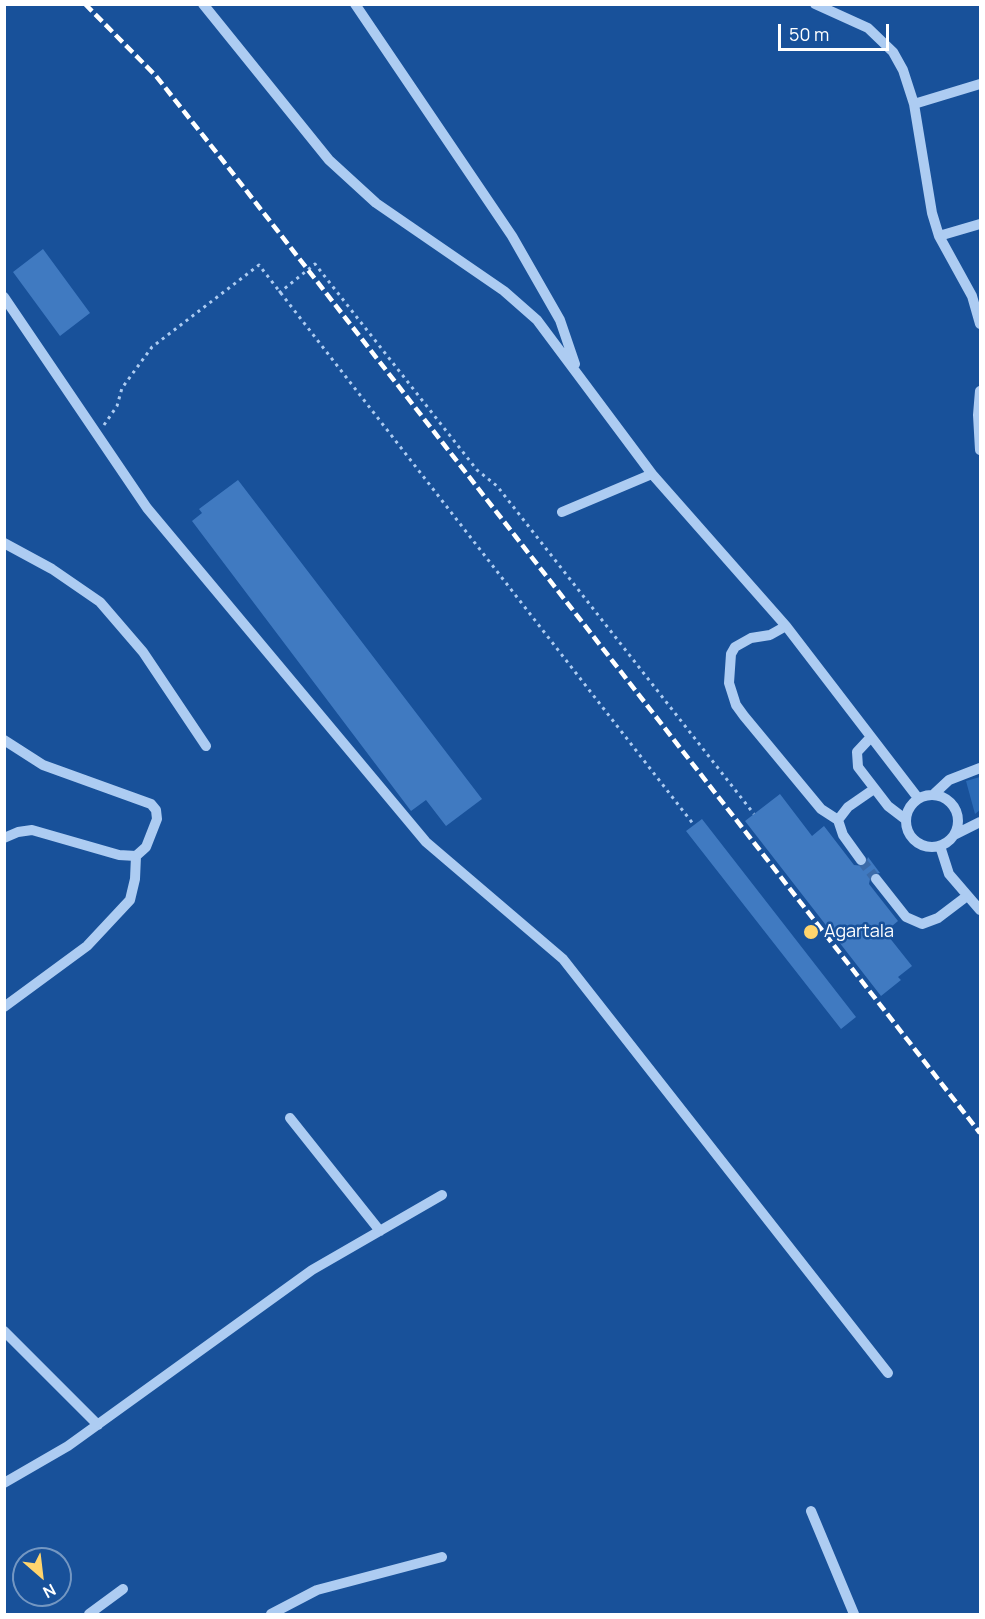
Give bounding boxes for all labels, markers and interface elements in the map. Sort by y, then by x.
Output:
scale bar [781,12,892,50]
text: 50 m [789,22,829,46]
place label: Agartala [824,921,894,943]
marker: Agartala [802,923,820,941]
north arrow [12,1547,72,1607]
text: N [39,1579,60,1604]

